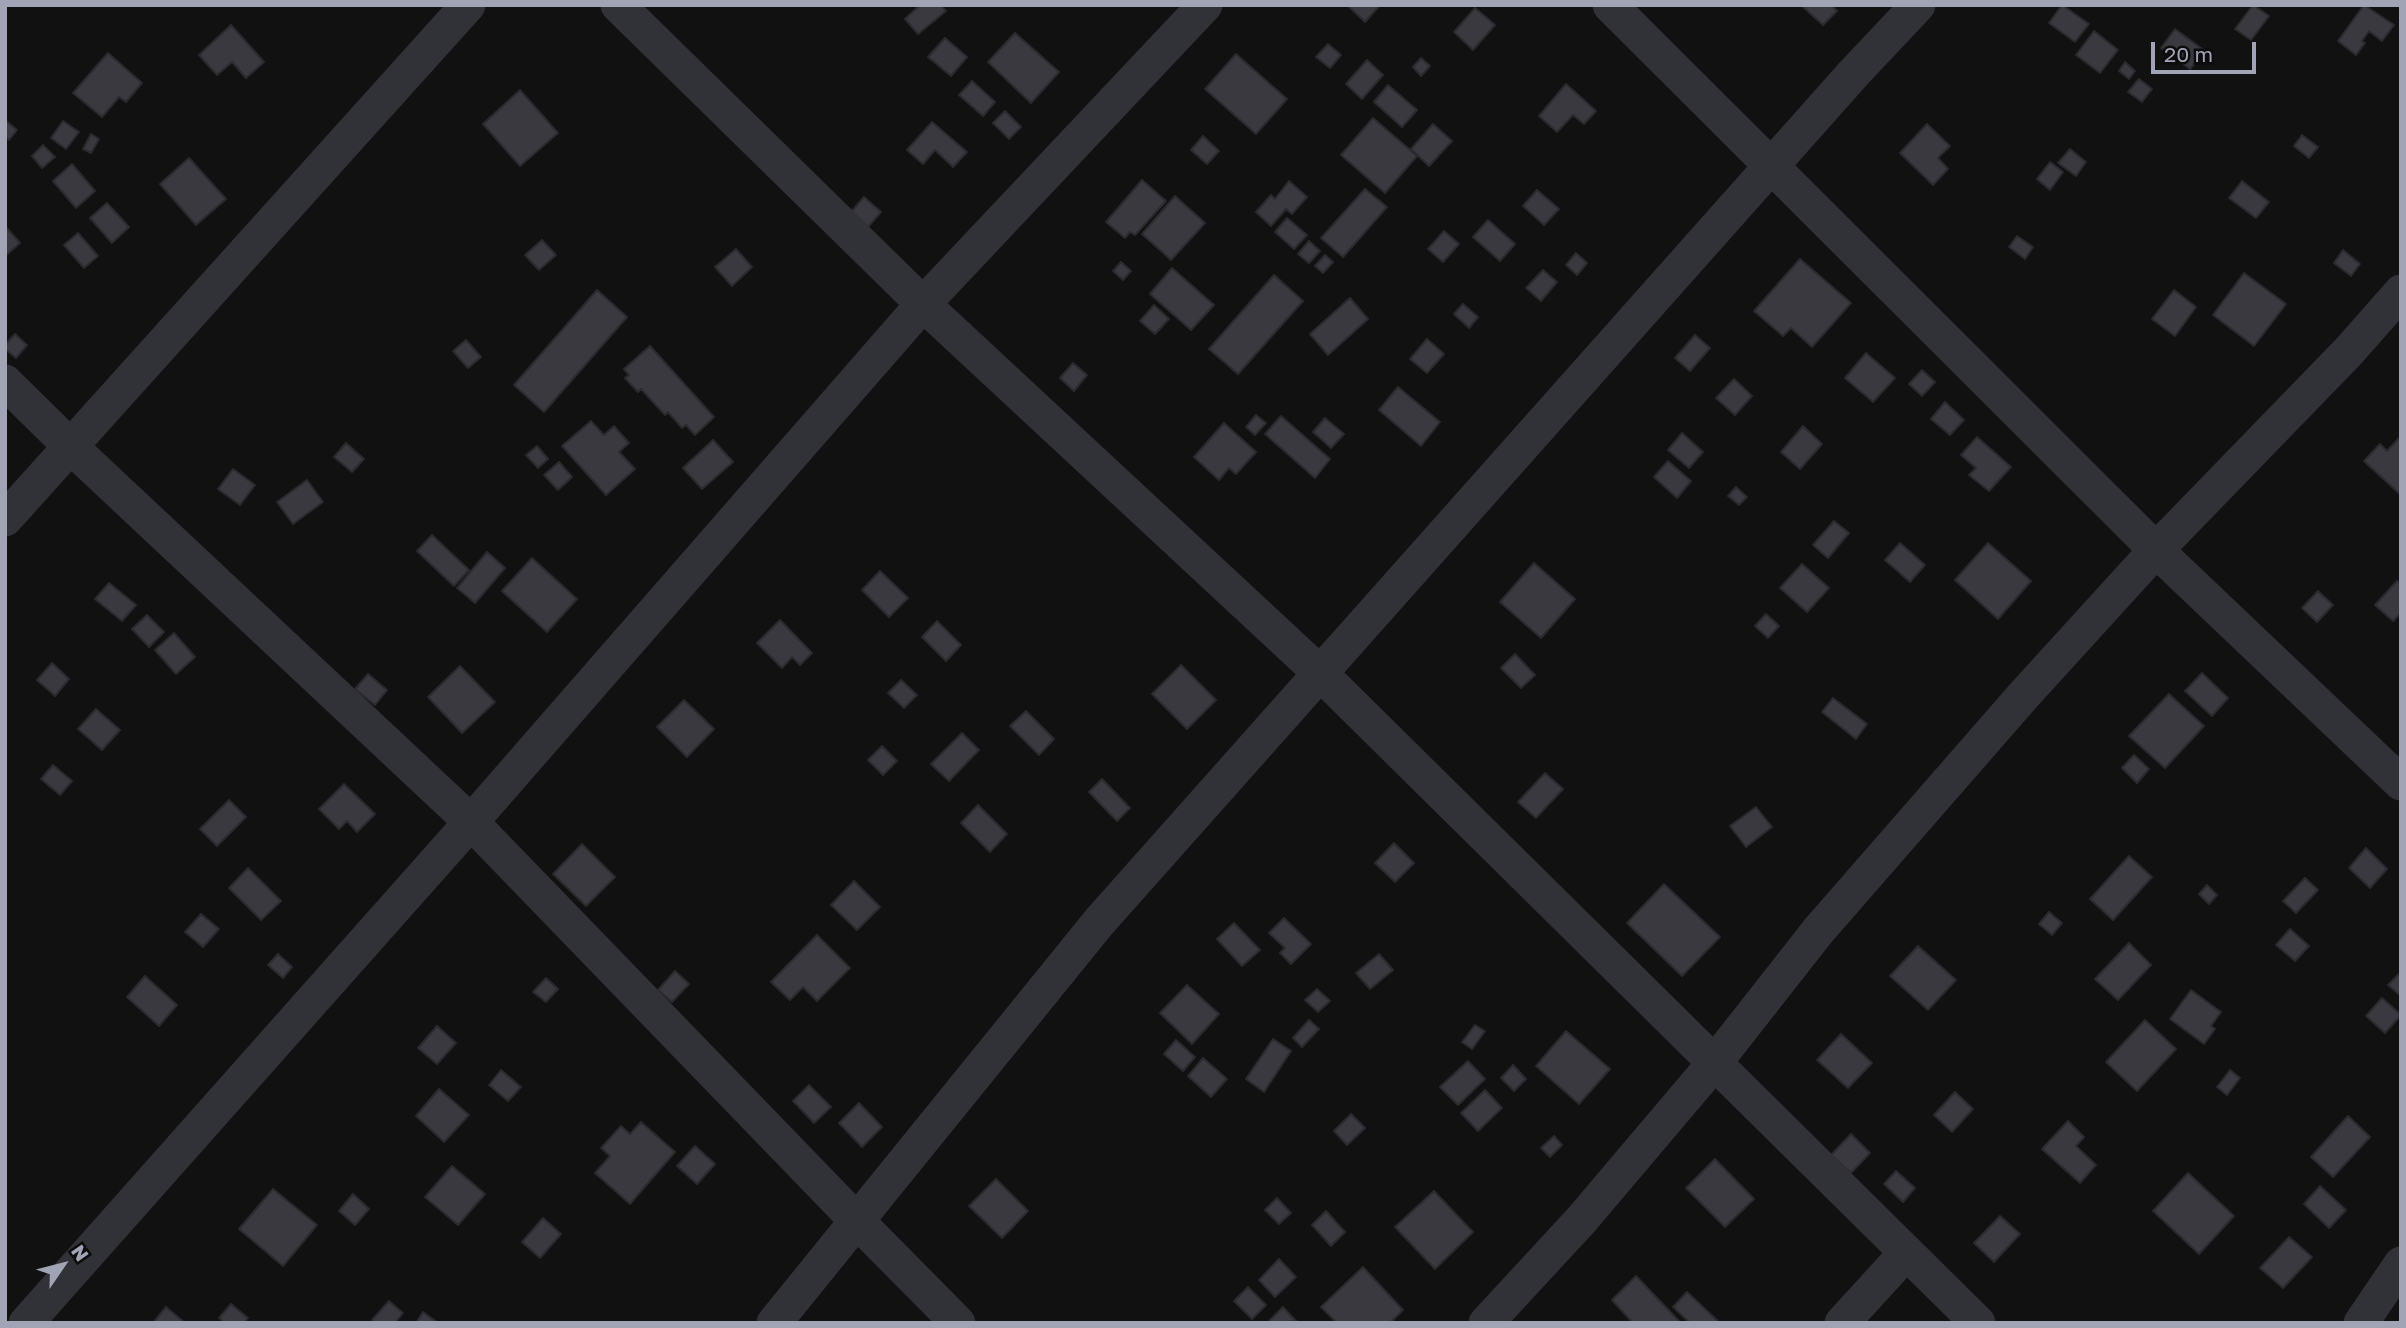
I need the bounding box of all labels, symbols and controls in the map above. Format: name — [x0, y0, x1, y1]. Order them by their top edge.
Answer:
scale bar — [2154, 28, 2259, 72]
text: 20 m — [2164, 41, 2213, 67]
north arrow — [28, 1230, 98, 1300]
text: N — [67, 1240, 94, 1265]

